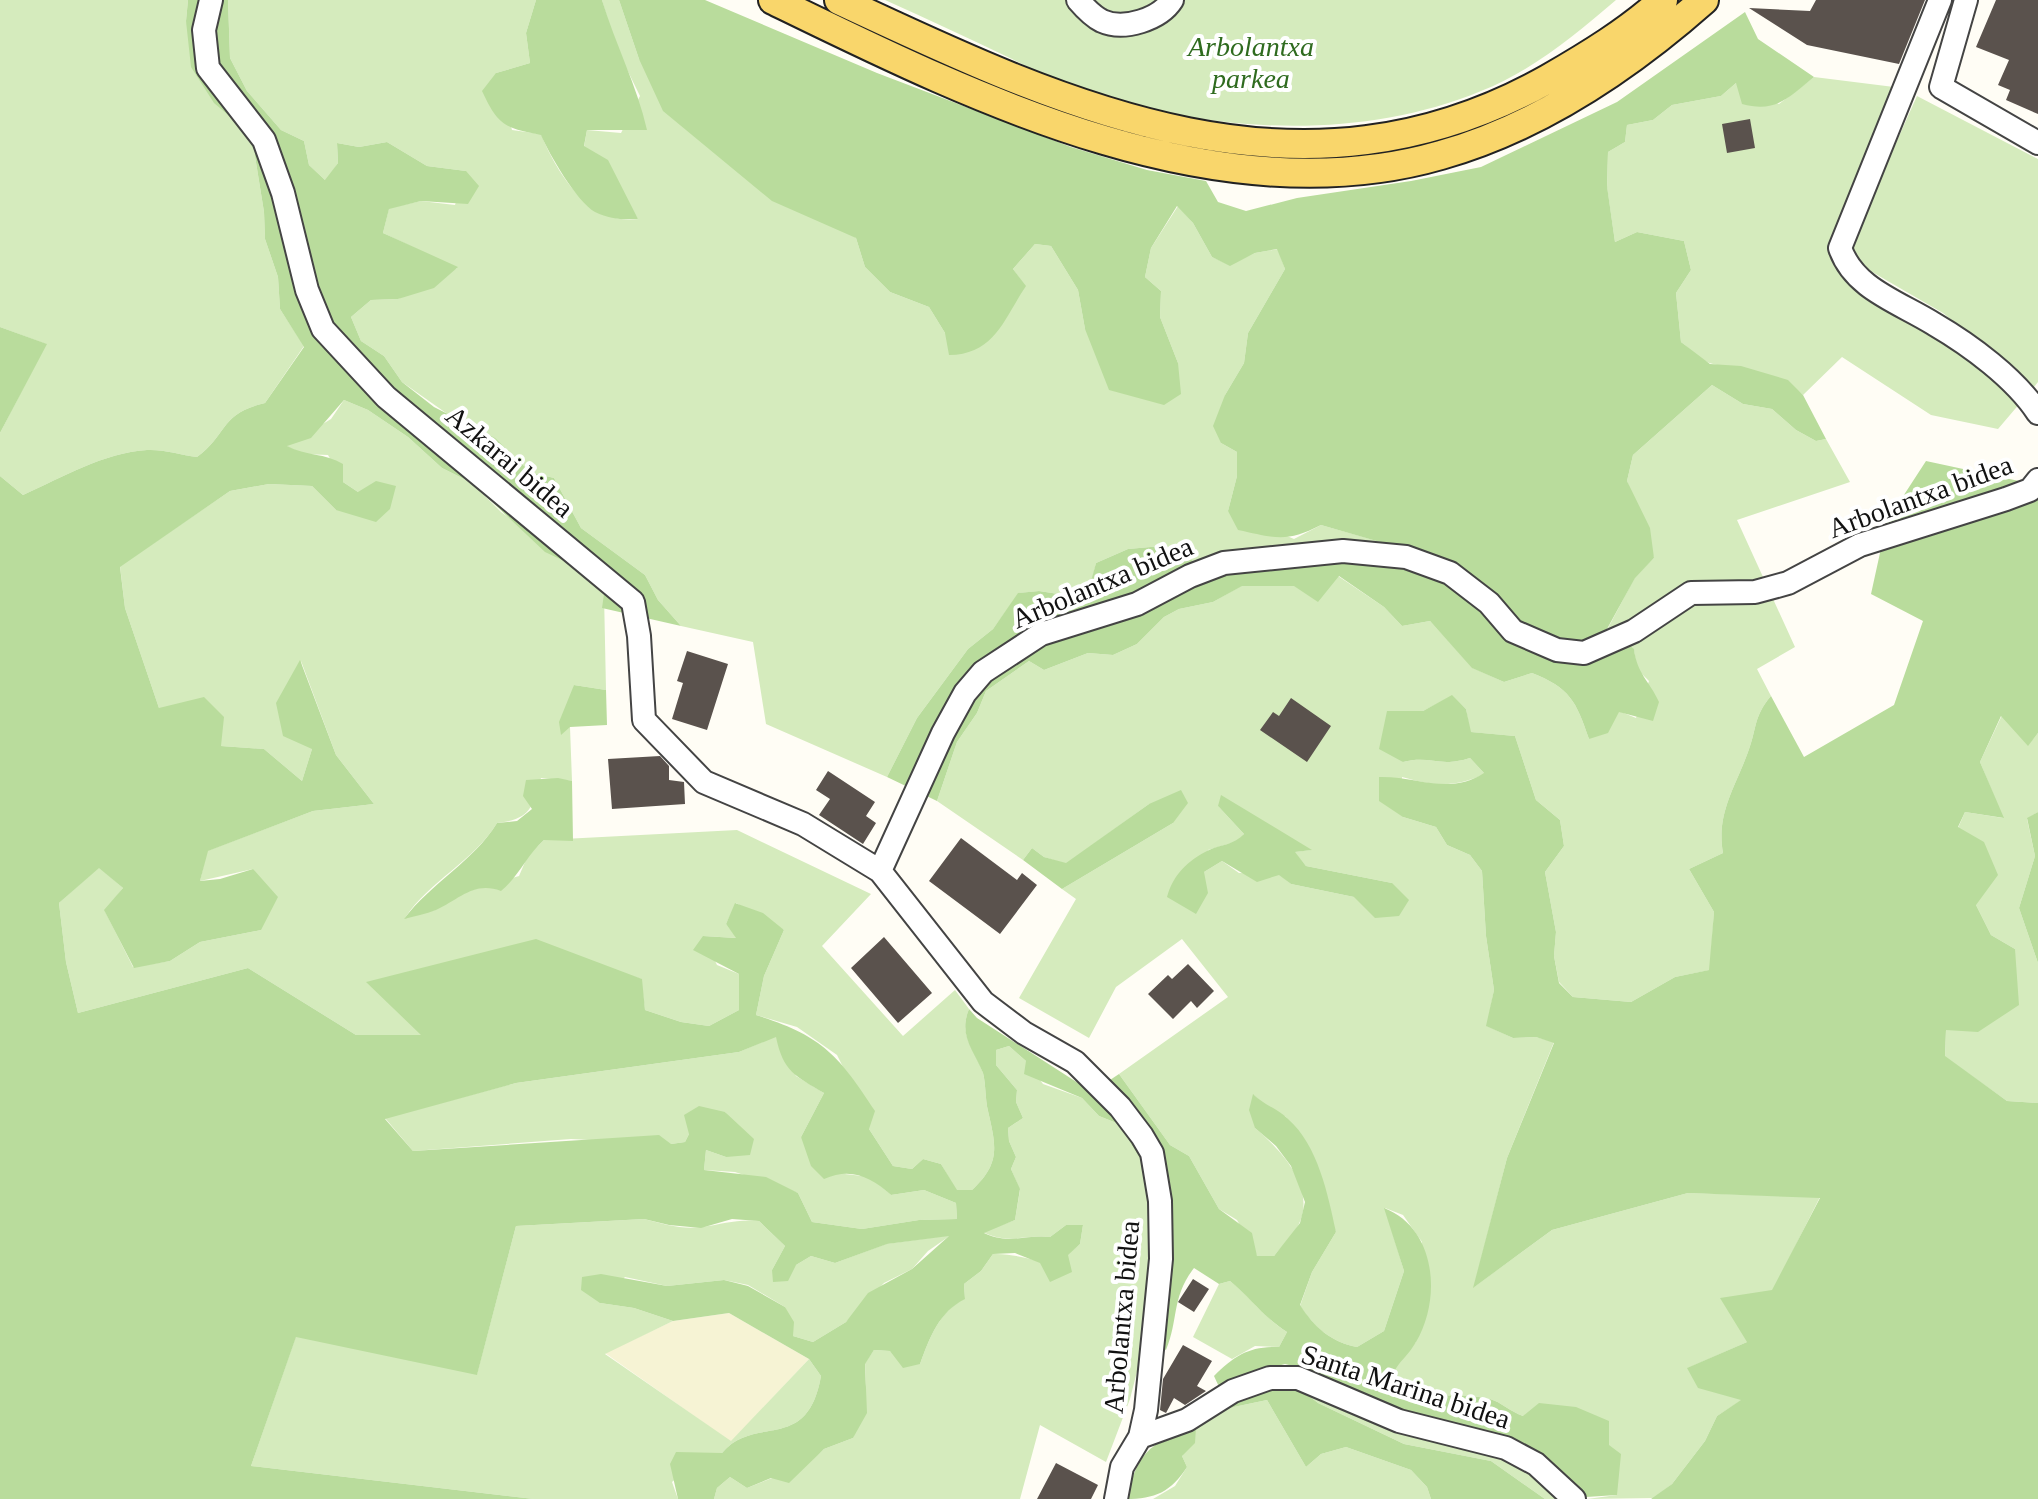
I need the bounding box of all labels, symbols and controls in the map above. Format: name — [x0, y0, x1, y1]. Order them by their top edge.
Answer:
park label: Arbolantxa parkea — [1186, 31, 1314, 94]
street label: Azkarai bidea — [440, 399, 580, 524]
street label: Arbolantxa bidea — [1824, 449, 2017, 544]
street label: Arbolantxa bidea — [1007, 530, 1198, 635]
street label: Arbolantxa bidea — [1098, 1219, 1145, 1415]
street label: Santa Marina bidea — [1298, 1338, 1515, 1435]

